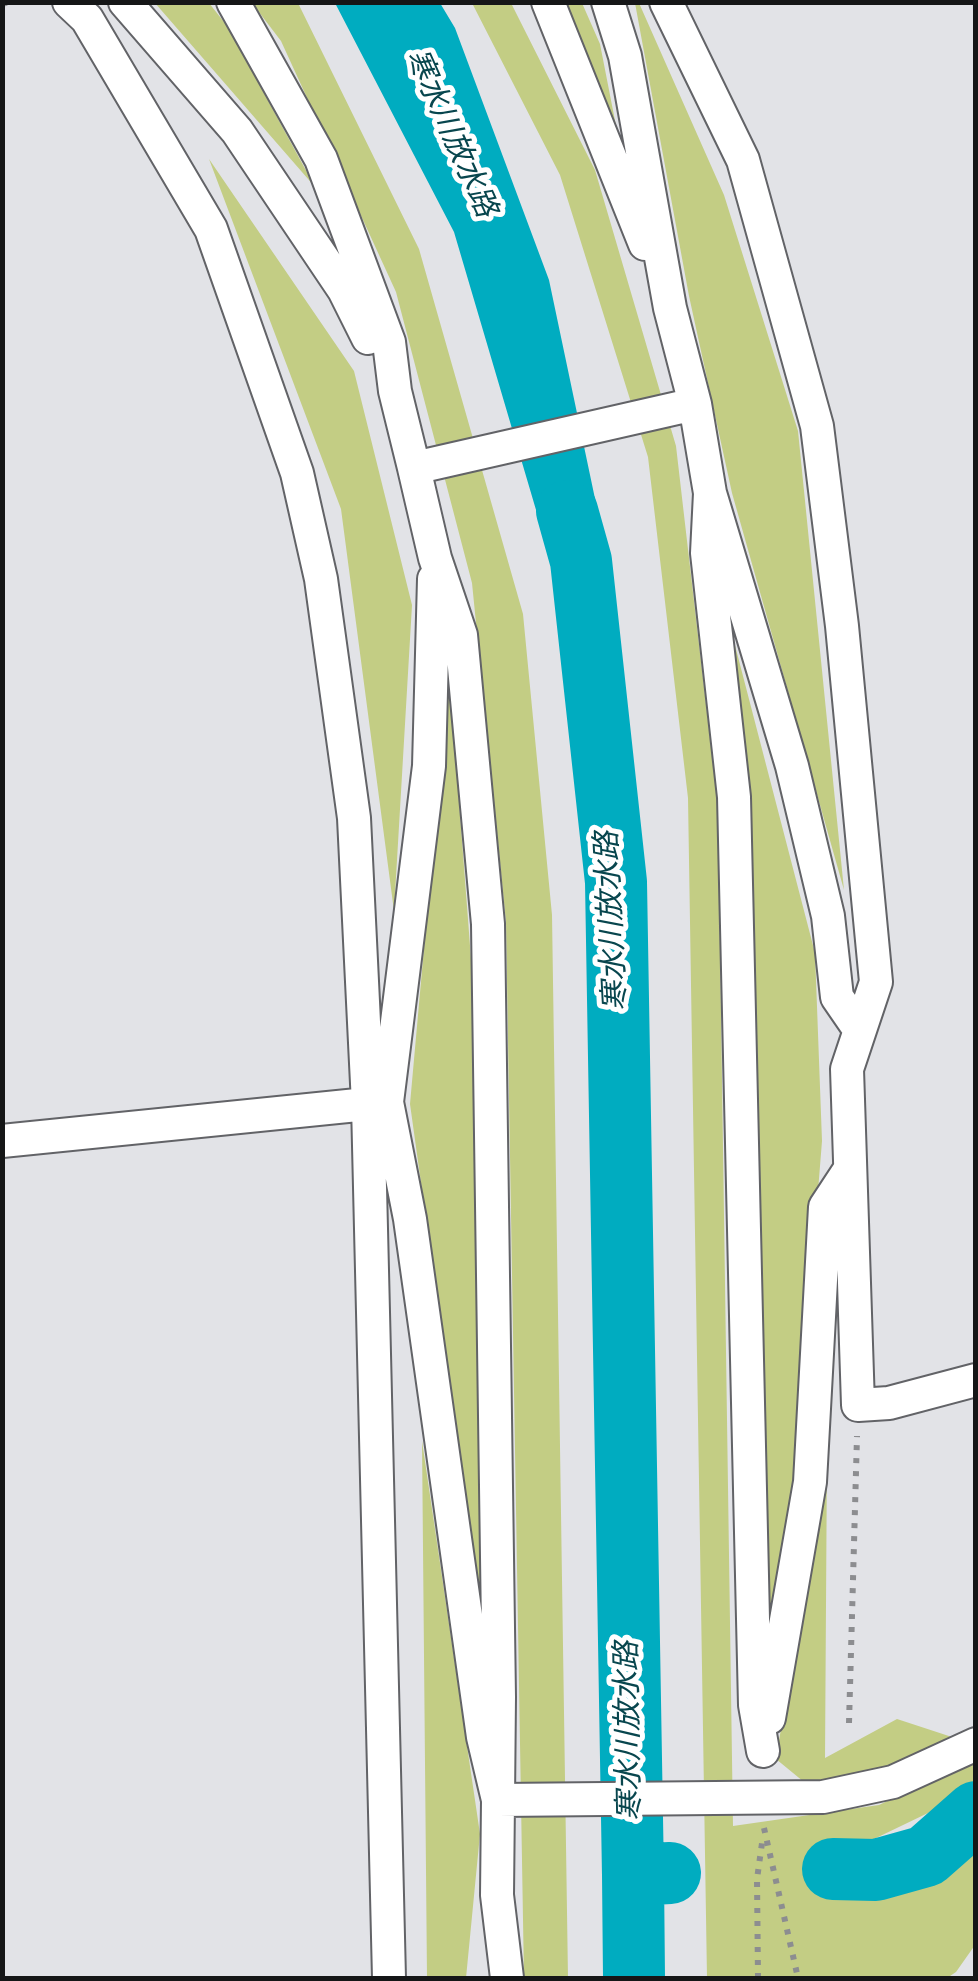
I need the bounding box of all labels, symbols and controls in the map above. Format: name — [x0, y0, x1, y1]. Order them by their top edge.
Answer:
water label: 寒水川放水路 — [396, 44, 502, 224]
water label: 寒水川放水路 — [591, 830, 637, 1012]
water label: 寒水川放水路 — [611, 1641, 651, 1821]

